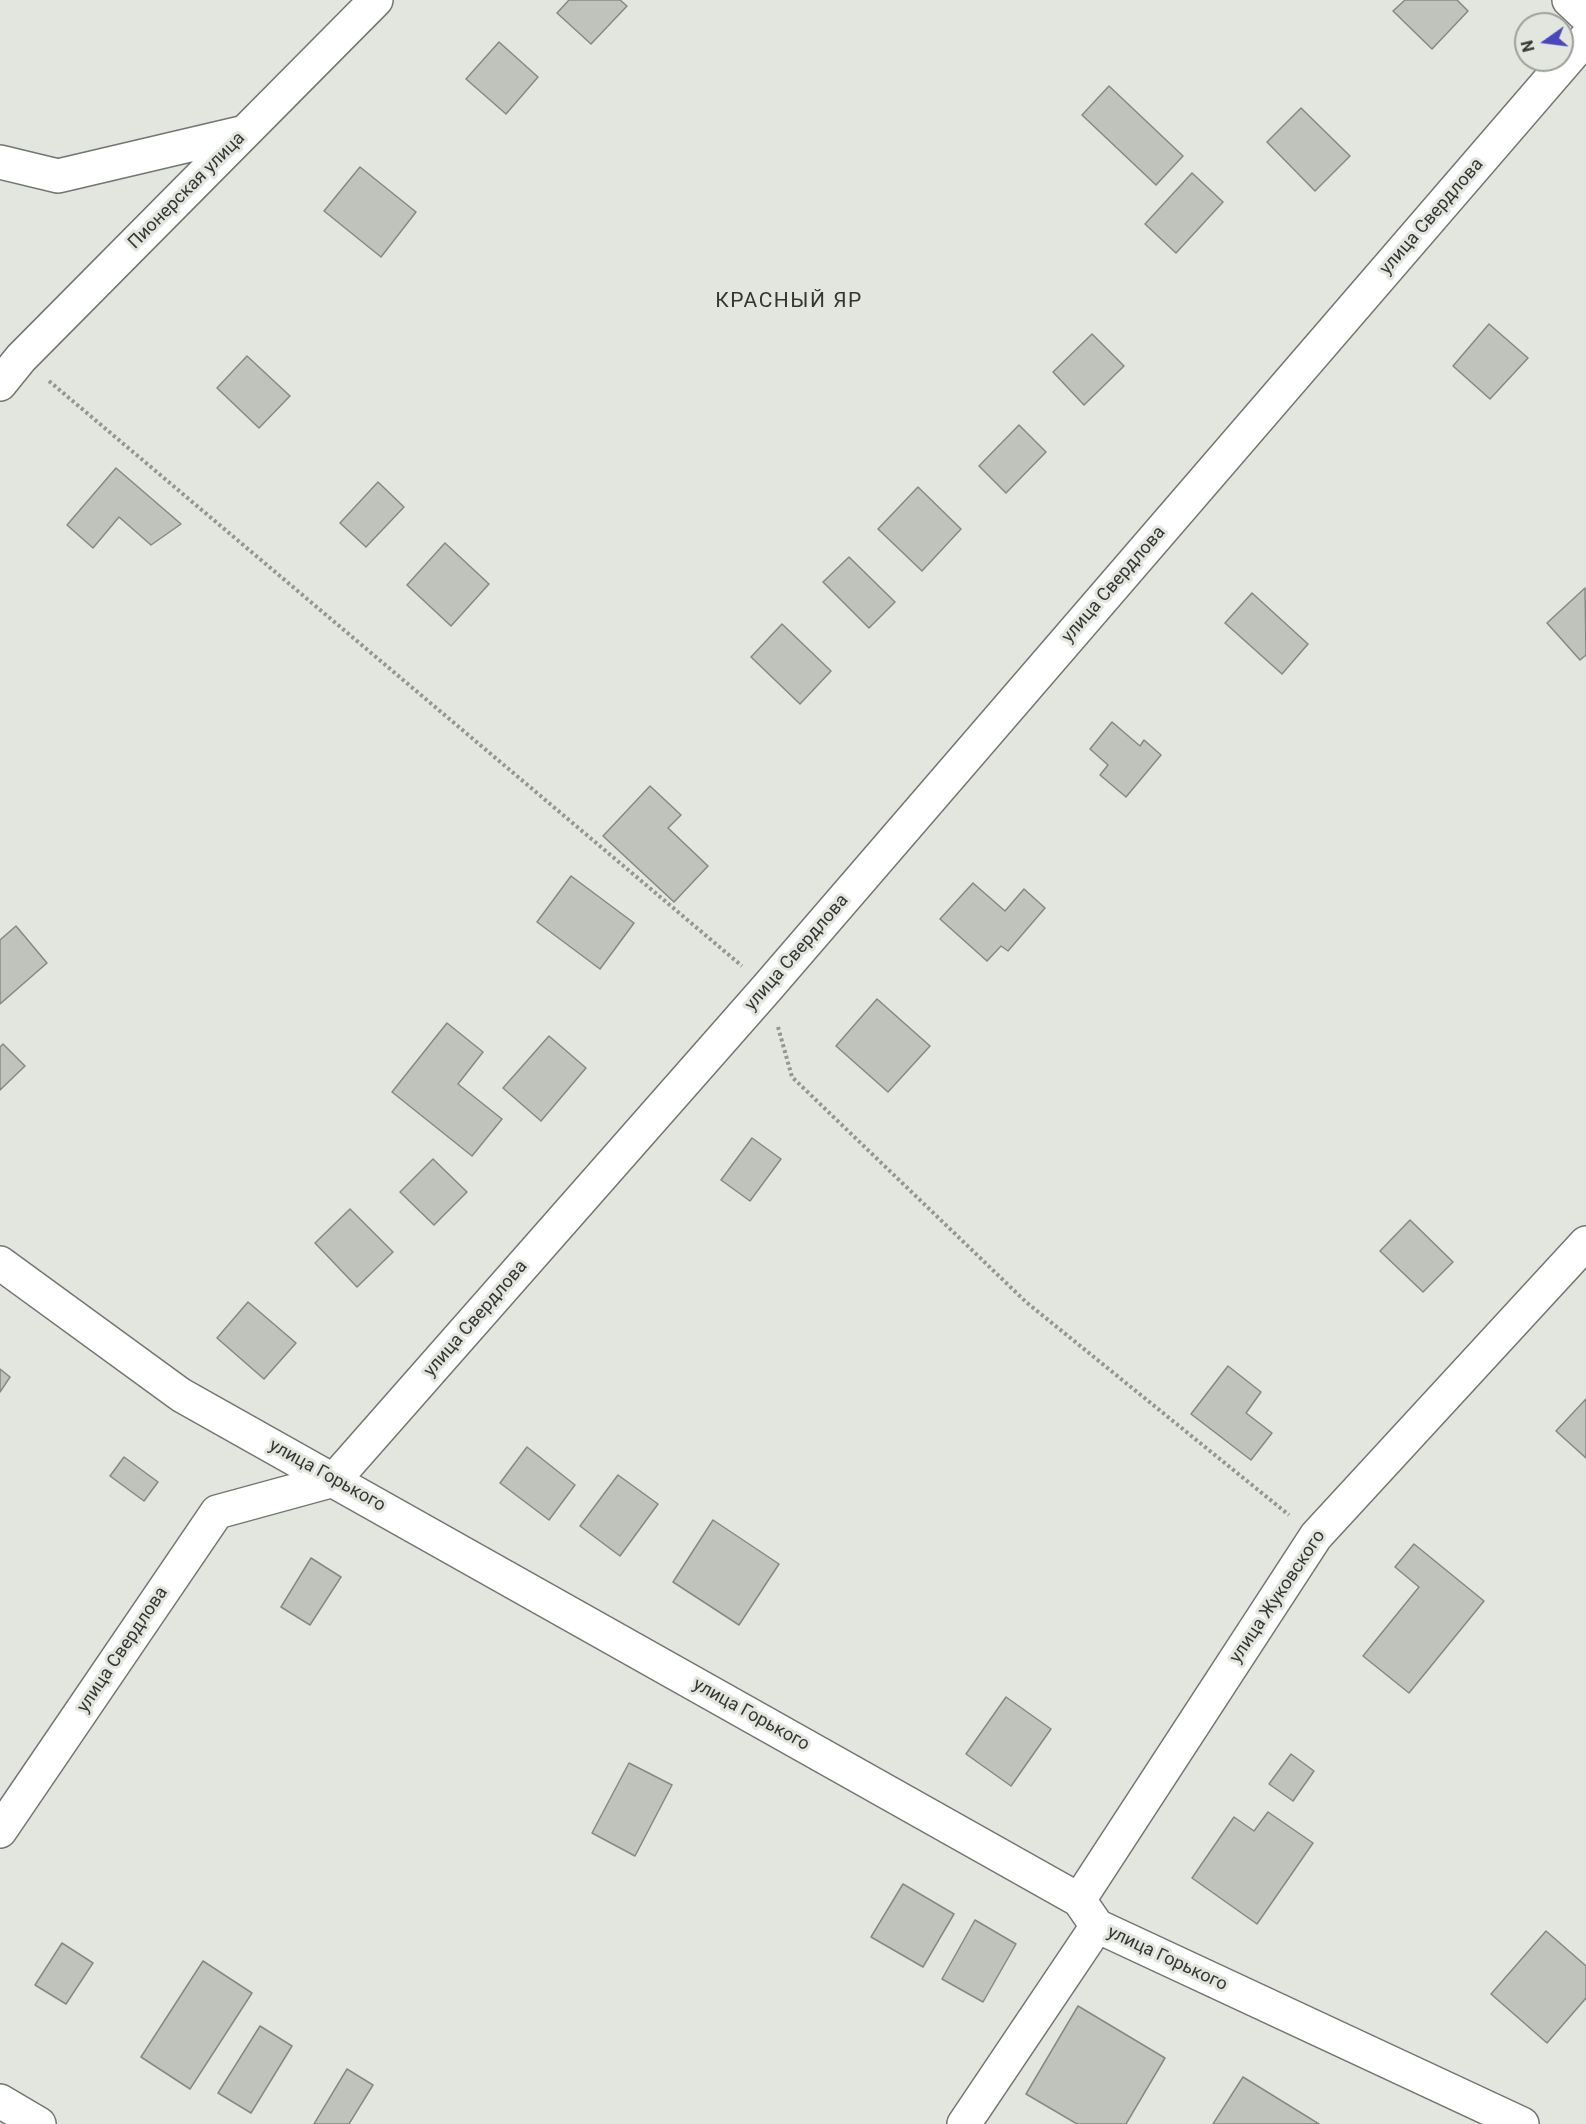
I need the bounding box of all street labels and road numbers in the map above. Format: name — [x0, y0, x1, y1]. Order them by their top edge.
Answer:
street label: Пионерская улица — [124, 128, 250, 254]
street label: улица Свердлова — [1376, 154, 1488, 280]
street label: улица Свердлова — [1058, 522, 1170, 648]
street label: улица Свердлова — [741, 890, 853, 1016]
street label: улица Свердлова — [420, 1256, 532, 1382]
street label: улица Горького — [265, 1435, 389, 1517]
street label: улица Жуковского — [1226, 1527, 1330, 1667]
street label: улица Свердлова — [73, 1583, 173, 1717]
street label: улица Горького — [689, 1674, 813, 1756]
street label: улица Горького — [1104, 1922, 1230, 1996]

